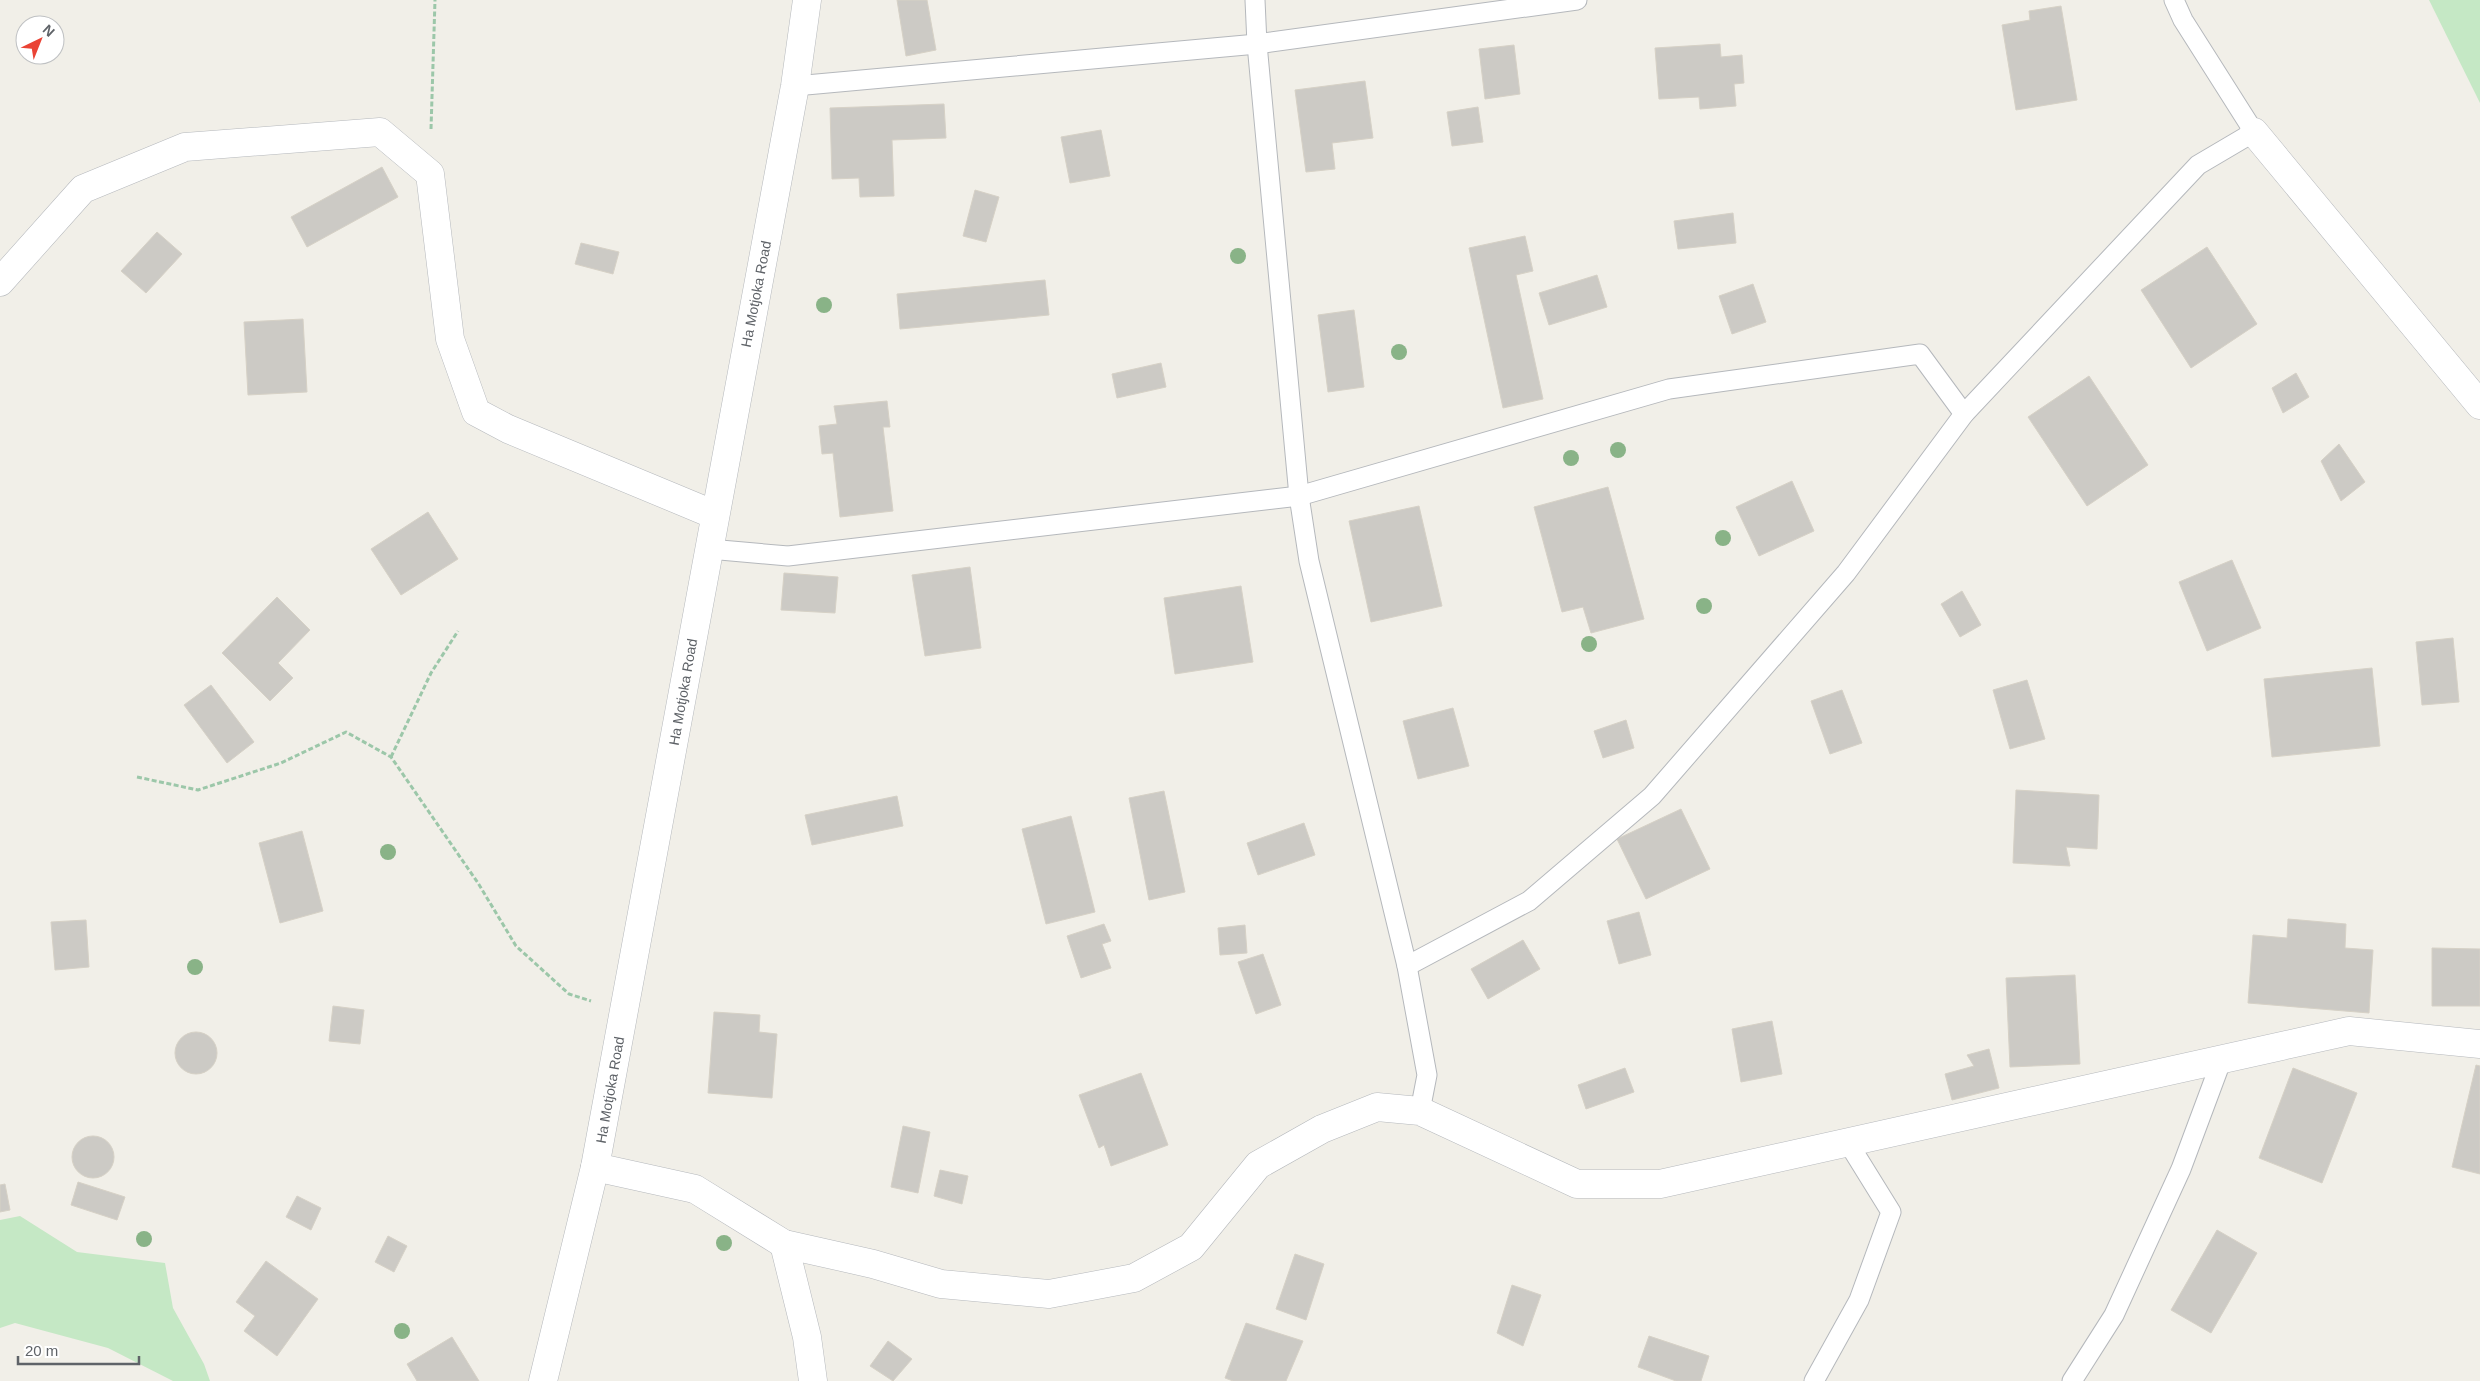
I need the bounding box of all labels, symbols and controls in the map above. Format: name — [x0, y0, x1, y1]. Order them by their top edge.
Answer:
north arrow — [15, 15, 65, 65]
text: N — [40, 21, 58, 40]
street label: Ha Motjoka Road — [738, 239, 774, 349]
street label: Ha Motjoka Road — [666, 637, 700, 747]
street label: Ha Motjoka Road — [593, 1035, 627, 1145]
scale bar — [18, 1334, 139, 1366]
text: 20 m — [25, 1342, 58, 1359]

